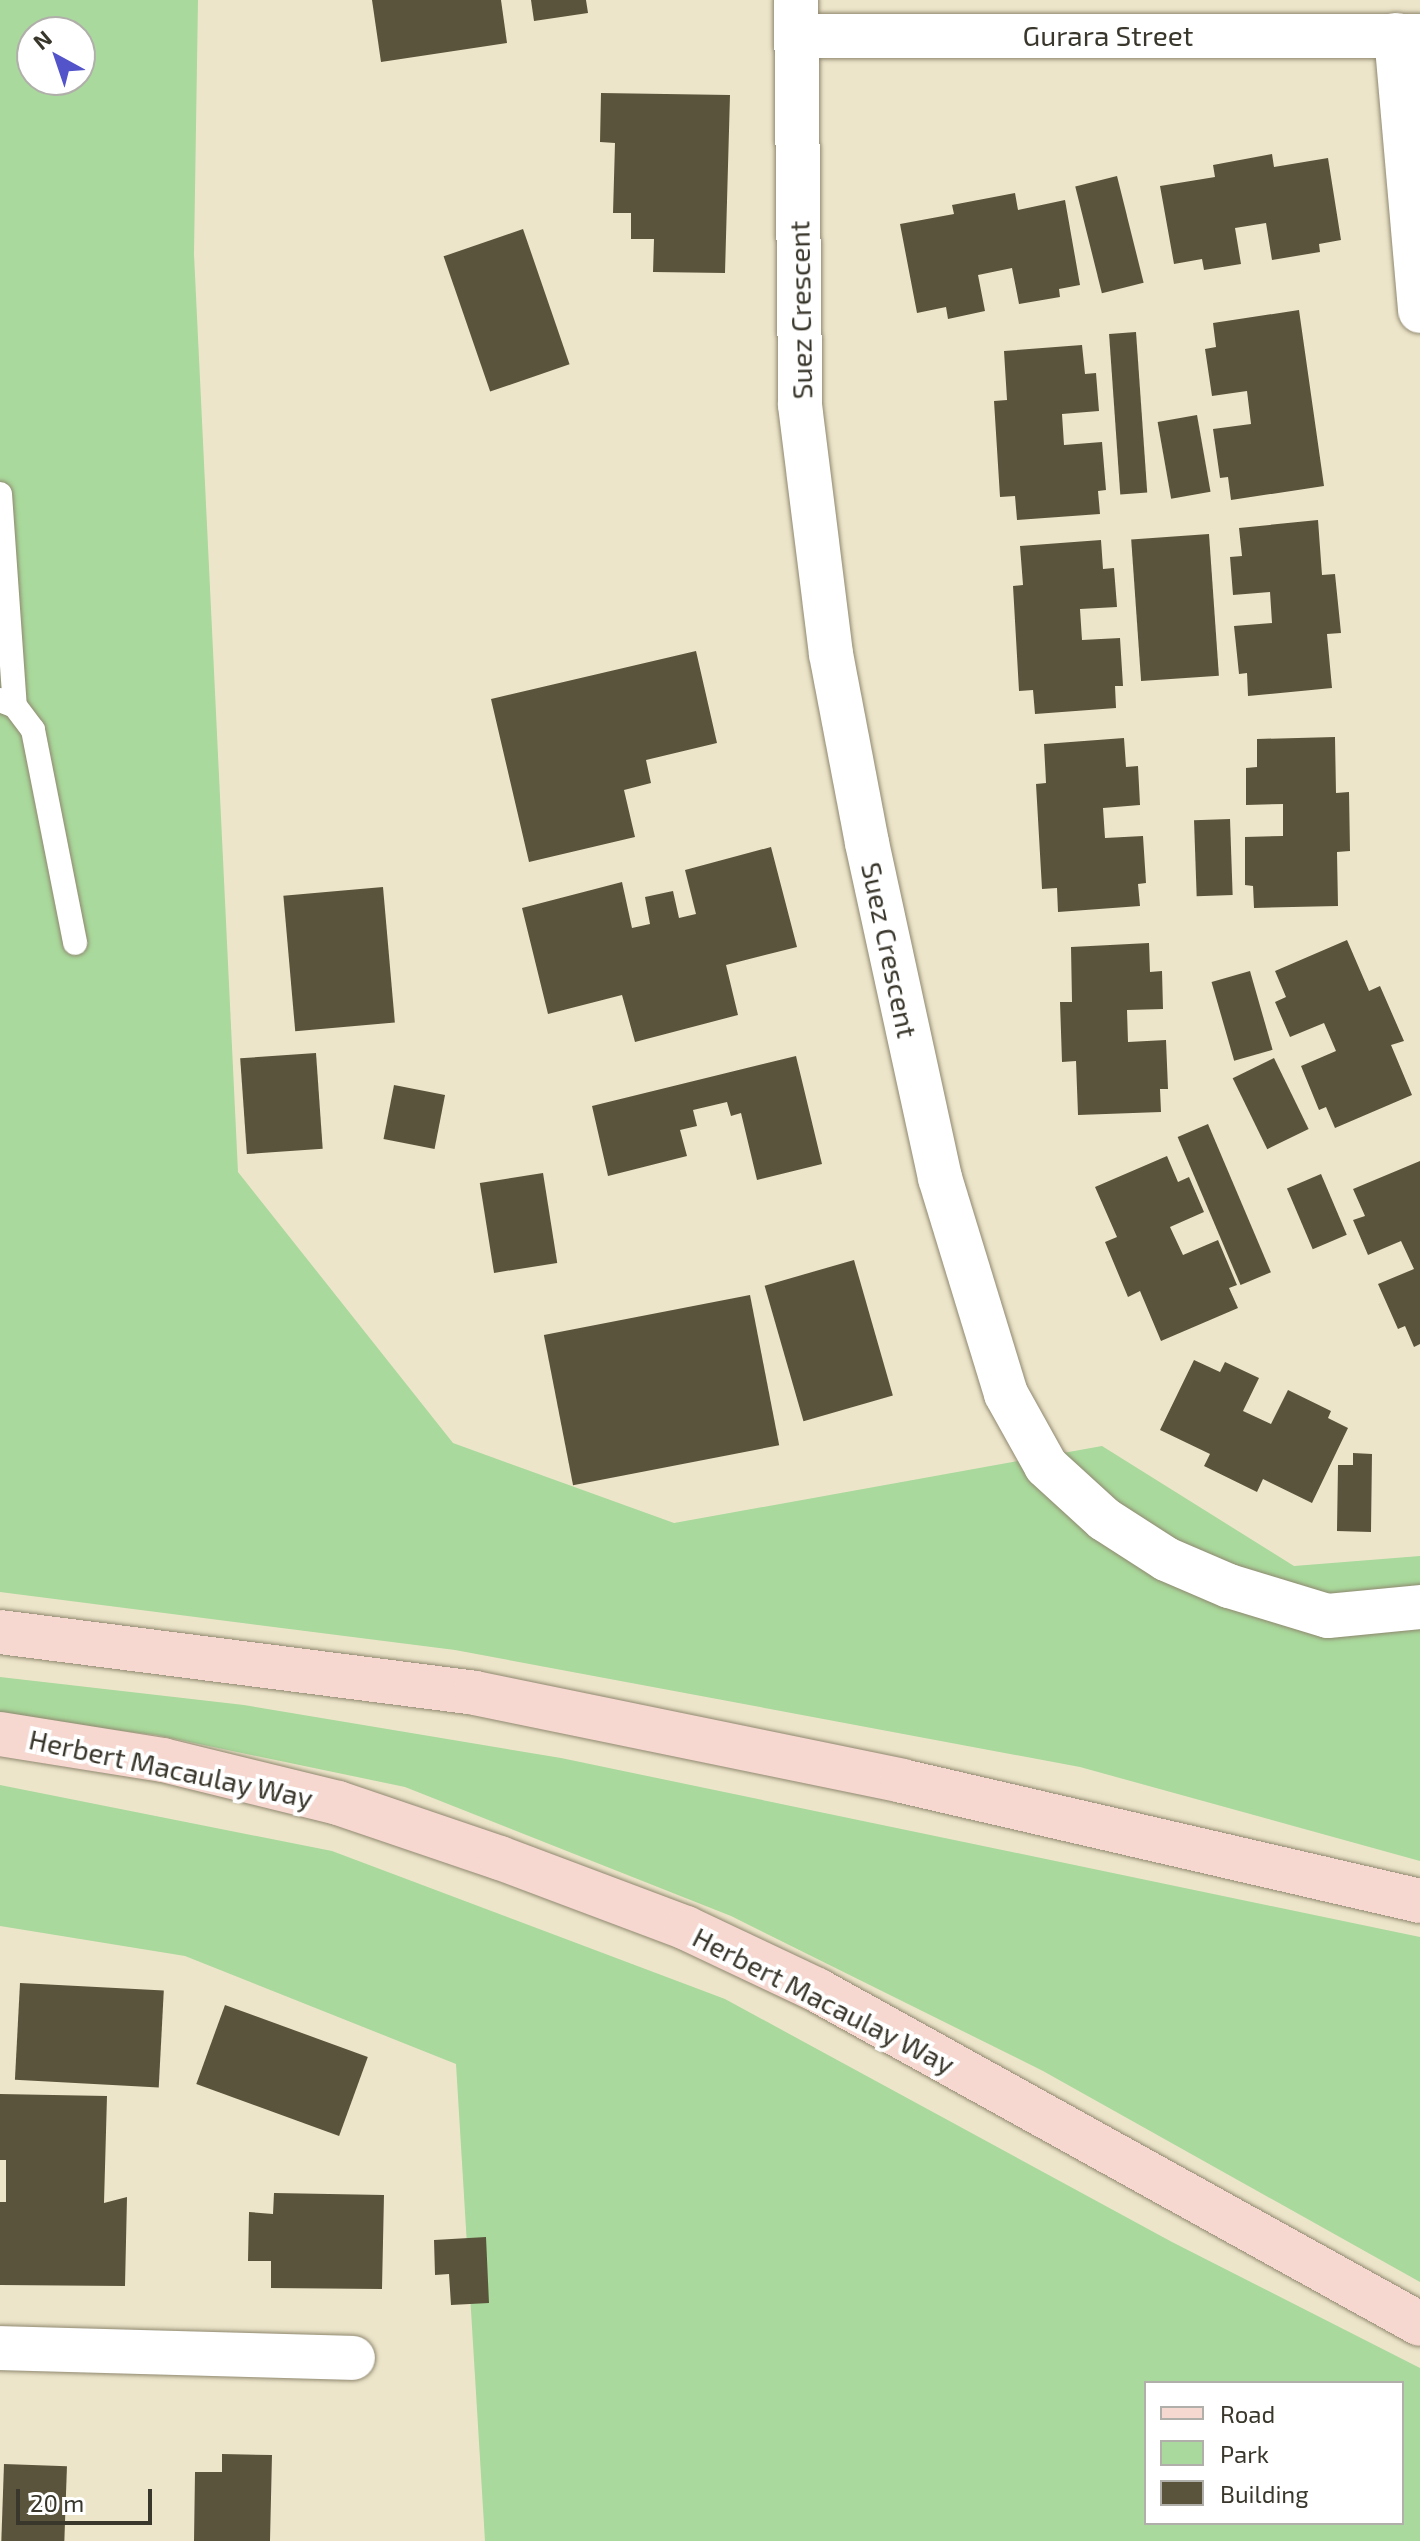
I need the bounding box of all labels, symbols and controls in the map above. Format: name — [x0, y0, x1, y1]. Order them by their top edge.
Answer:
north arrow — [16, 16, 96, 96]
street label: Gurara Street — [1023, 18, 1193, 52]
text: N — [27, 24, 56, 54]
street label: Suez Crescent — [782, 220, 818, 400]
street label: Suez Crescent — [855, 859, 925, 1041]
street label: Herbert Macaulay Way — [26, 1721, 316, 1815]
street label: Herbert Macaulay Way — [687, 1919, 961, 2081]
legend — [1144, 2381, 1404, 2525]
text: Road — [1220, 2399, 1275, 2428]
text: Park — [1220, 2439, 1269, 2468]
scale bar — [20, 2473, 156, 2523]
text: Building — [1220, 2479, 1309, 2508]
text: 20 m — [30, 2488, 84, 2517]

